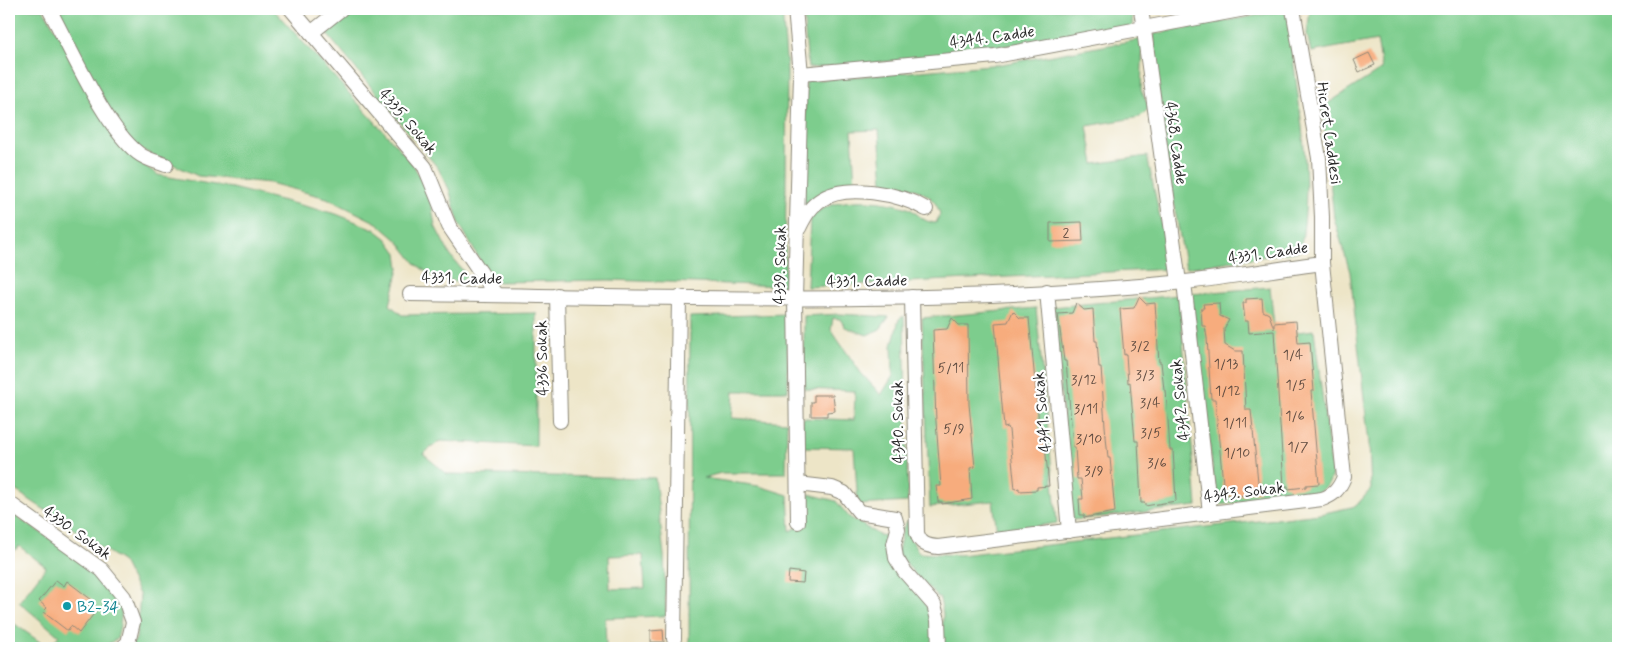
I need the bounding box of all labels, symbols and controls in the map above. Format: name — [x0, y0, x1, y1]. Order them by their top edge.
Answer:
street label: 4344. Cadde — [948, 21, 1036, 54]
street label: Hicret Caddesi — [1311, 81, 1346, 186]
street label: 4335. Sokak — [374, 84, 442, 160]
street label: 4368. Cadde — [1159, 100, 1192, 186]
house number: 2 — [1063, 224, 1070, 242]
street label: 4339. Sokak — [769, 225, 792, 305]
street label: 4331. Cadde — [1227, 237, 1310, 269]
street label: 4331. Cadde — [421, 267, 502, 290]
street label: 4331. Cadde — [827, 270, 908, 293]
street label: 4336 Sokak — [531, 320, 554, 396]
house number: 3/2 — [1130, 337, 1150, 355]
house number: 1/4 — [1283, 346, 1303, 364]
house number: 1/13 — [1214, 355, 1238, 373]
street label: 4342. Sokak — [1166, 358, 1195, 441]
house number: 5/11 — [938, 359, 964, 377]
house number: 3/3 — [1136, 366, 1154, 384]
street label: 4341. Sokak — [1029, 371, 1056, 453]
house number: 3/12 — [1071, 371, 1097, 389]
house number: 1/5 — [1286, 376, 1306, 394]
street label: 4340. Sokak — [887, 380, 910, 463]
house number: 1/12 — [1215, 382, 1241, 400]
house number: 3/4 — [1140, 394, 1160, 412]
house number: 3/11 — [1074, 400, 1098, 418]
house number: 1/6 — [1285, 407, 1305, 425]
house number: 1/11 — [1223, 414, 1247, 432]
house number: 5/9 — [943, 420, 965, 438]
house number: 3/5 — [1141, 424, 1161, 442]
house number: 3/10 — [1076, 430, 1102, 448]
house number: 1/7 — [1288, 438, 1309, 456]
house number: 1/10 — [1224, 444, 1250, 462]
house number: 3/6 — [1147, 454, 1167, 472]
house number: 3/9 — [1084, 462, 1104, 480]
street label: 4343. Sokak — [1203, 477, 1286, 508]
street label: 4330. Sokak — [39, 501, 116, 565]
place label: B2-34 — [77, 597, 119, 618]
marker: B2-34 — [61, 600, 73, 612]

